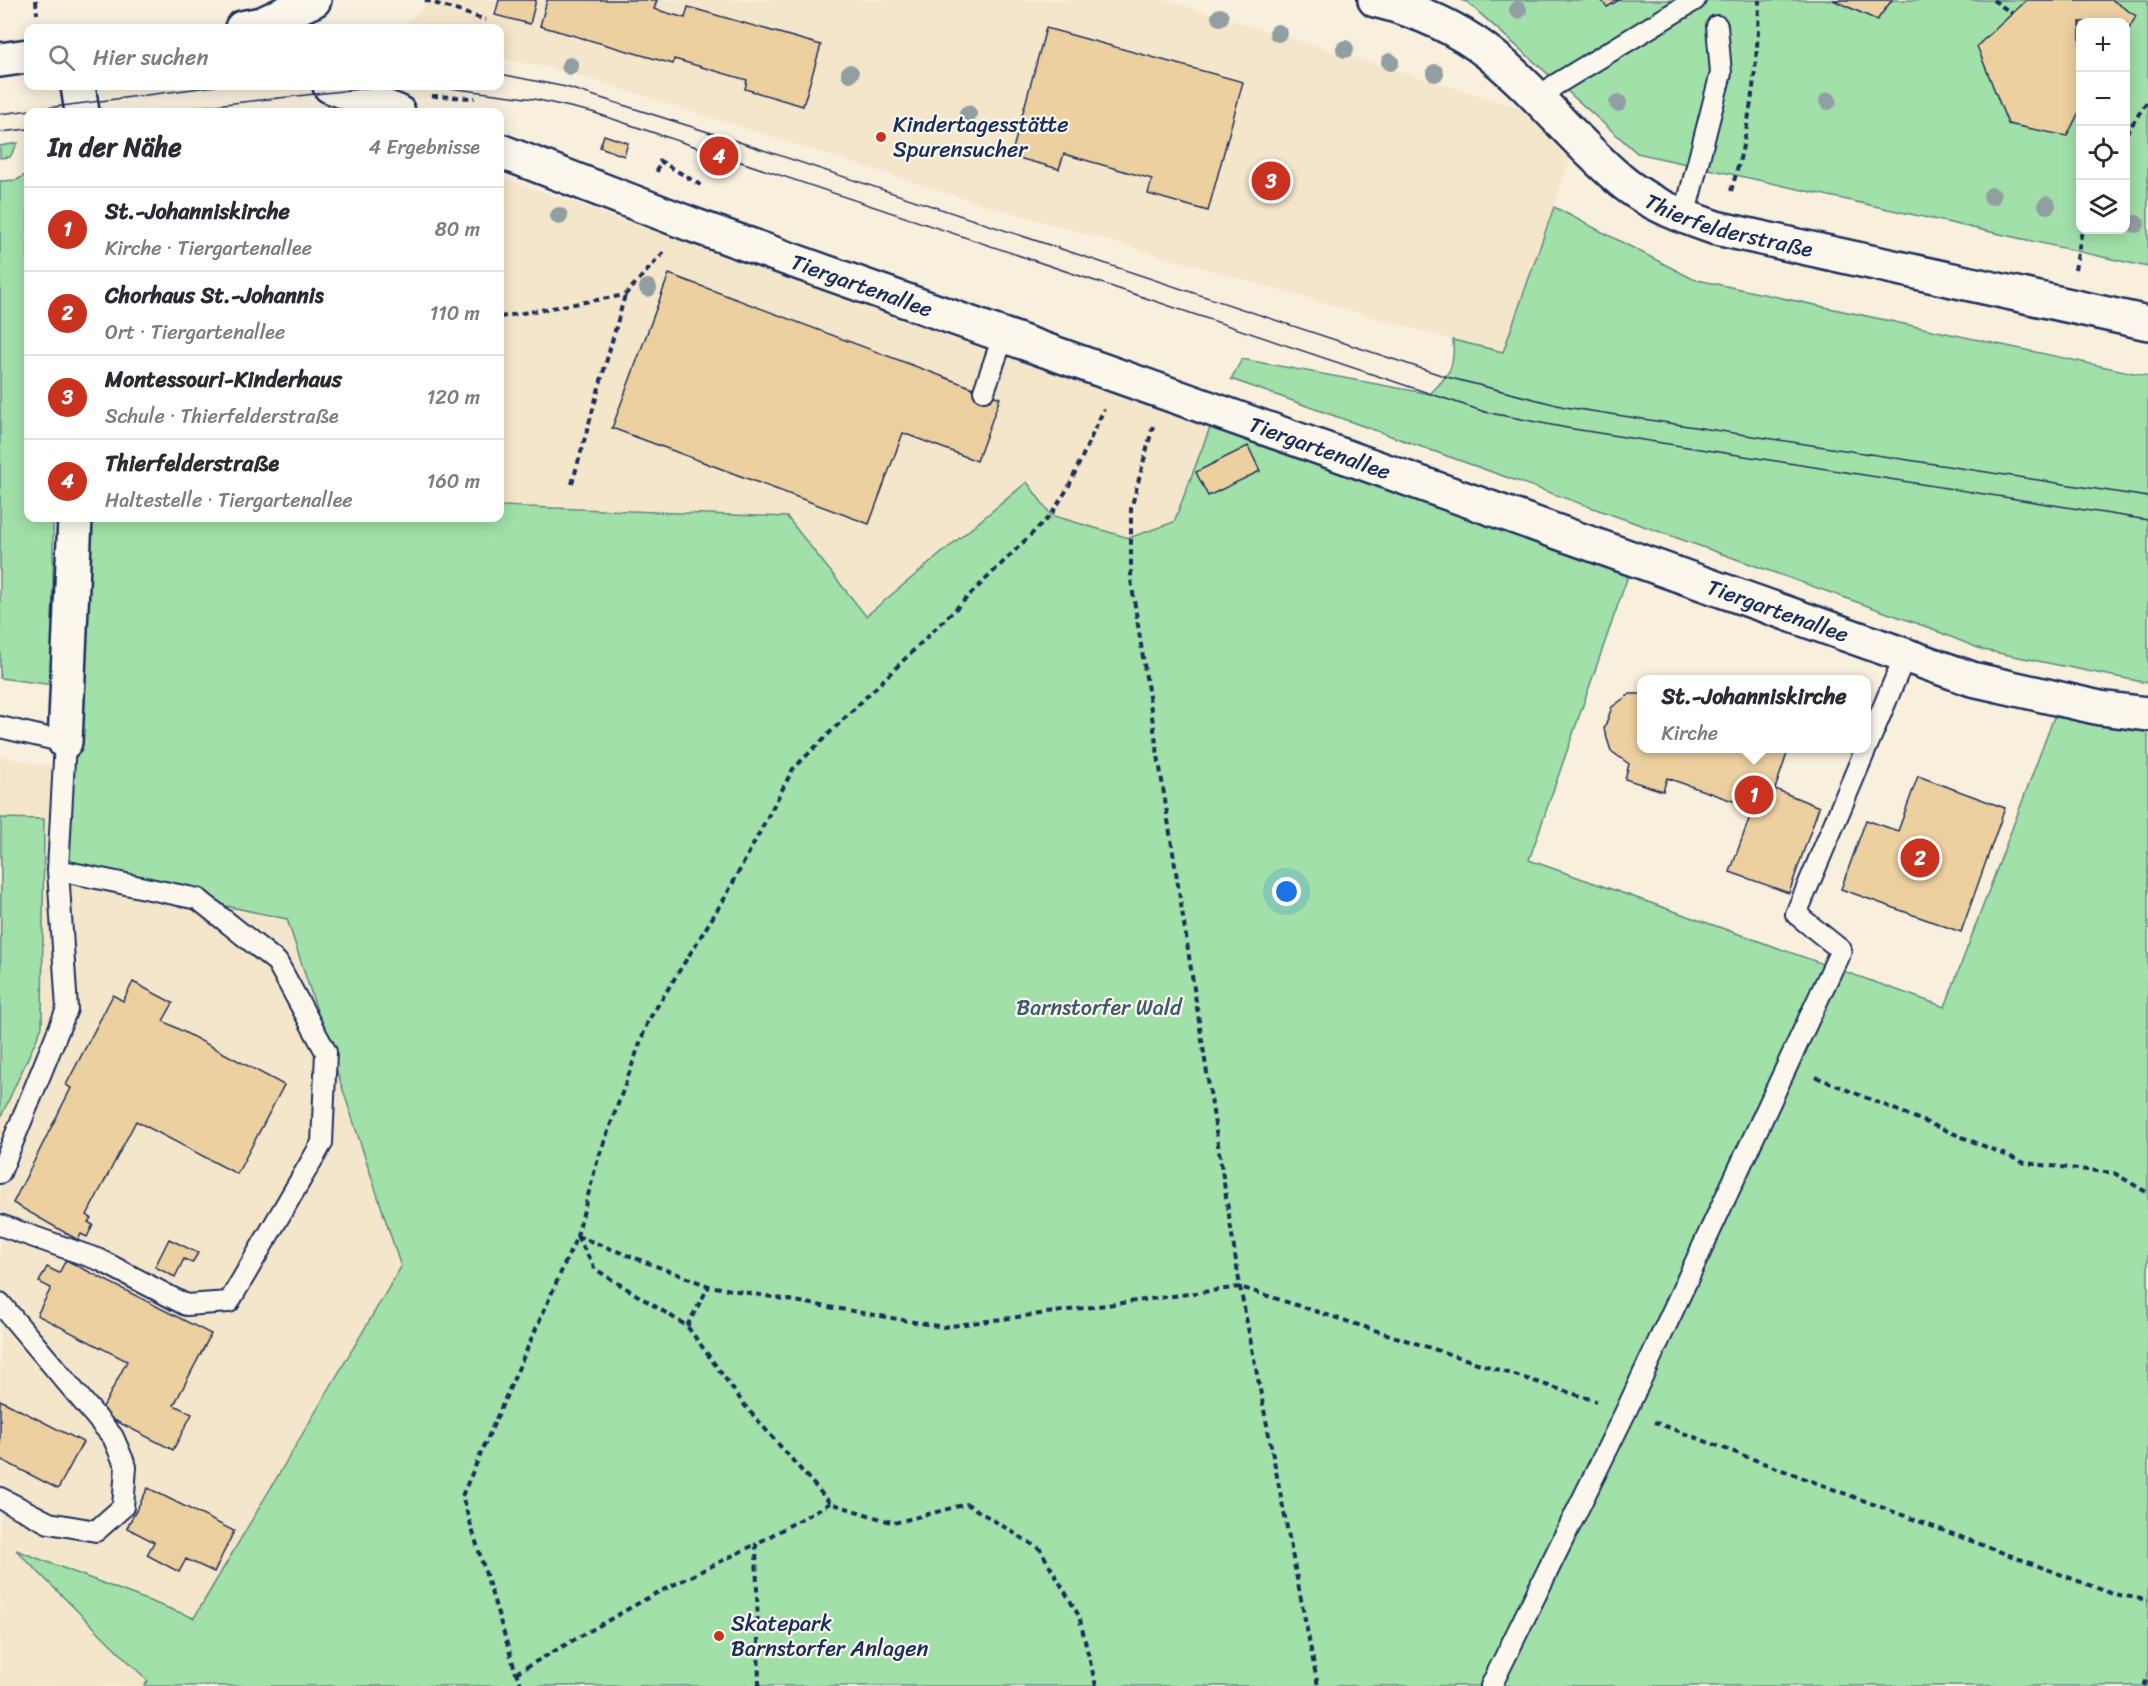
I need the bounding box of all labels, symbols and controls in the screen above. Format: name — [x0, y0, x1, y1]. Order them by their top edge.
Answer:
map controls — [2076, 18, 2130, 234]
button: + — [2076, 18, 2130, 72]
search box — [24, 24, 504, 90]
text: Hier suchen — [93, 38, 208, 77]
icon: search — [45, 41, 78, 74]
button: − — [2076, 72, 2130, 126]
place label: Kindertagesstätte Spurensucher — [893, 105, 1069, 169]
text: In der Nähe — [48, 124, 182, 170]
button: locate — [2076, 126, 2130, 180]
text: 4 Ergebnisse — [369, 130, 480, 165]
marker: Kindertagesstätte Spurensucher — [874, 130, 888, 144]
pin: 4 — [700, 134, 738, 178]
pin: 3 — [1252, 158, 1290, 204]
button: layers — [2076, 180, 2130, 234]
street label: Thierfelderstraße — [1637, 182, 1817, 269]
text: St.-Johanniskirche — [105, 192, 290, 231]
text: 1 — [63, 212, 72, 247]
text: 80 m — [435, 212, 480, 247]
text: Kirche · Tiergartenallee — [105, 231, 312, 266]
street label: Tiergartenallee — [785, 242, 938, 329]
text: Chorhaus St.-Johannis — [105, 276, 324, 315]
text: 2 — [62, 296, 73, 331]
text: 110 m — [430, 296, 480, 331]
text: Ort · Tiergartenallee — [105, 315, 285, 350]
text: Montessouri-Kinderhaus — [105, 360, 342, 399]
text: 3 — [62, 380, 73, 415]
text: 120 m — [427, 380, 480, 415]
text: Schule · Thierfelderstraße — [105, 399, 339, 434]
street label: Tiergartenallee — [1243, 405, 1396, 491]
text: Thierfelderstraße — [105, 444, 279, 483]
text: 4 — [61, 464, 74, 499]
text: 160 m — [427, 464, 480, 499]
text: Haltestelle · Tiergartenallee — [105, 483, 353, 518]
street label: Tiergartenallee — [1701, 567, 1854, 654]
popup — [1637, 675, 1871, 753]
text: St.-Johanniskirche — [1662, 677, 1846, 716]
text: Kirche — [1662, 716, 1718, 751]
pin: 1 — [1734, 772, 1774, 818]
pin: 2 — [1900, 836, 1940, 880]
your location — [1272, 877, 1301, 906]
park label: Barnstorfer Wald — [1016, 988, 1183, 1027]
place label: Skatepark Barnstorfer Anlagen — [731, 1604, 929, 1668]
marker: Skatepark Barnstorfer Anlagen — [712, 1629, 726, 1643]

